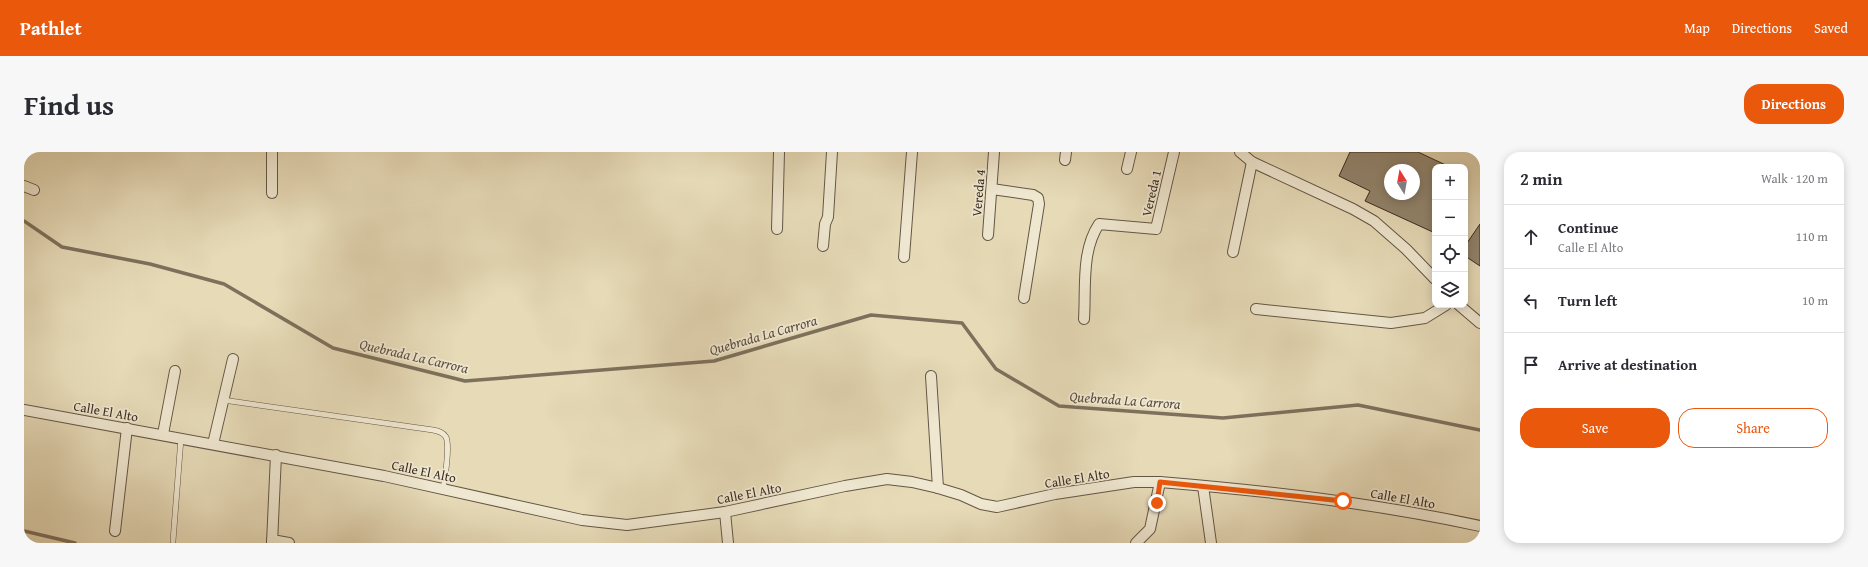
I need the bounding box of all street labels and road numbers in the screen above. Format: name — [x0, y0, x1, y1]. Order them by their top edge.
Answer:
street label: Vereda 1 — [1137, 168, 1166, 218]
street label: Vereda 4 — [967, 169, 990, 217]
street label: Calle El Alto — [72, 396, 140, 427]
street label: Calle El Alto — [390, 455, 458, 488]
street label: Calle El Alto — [1043, 464, 1111, 493]
street label: Calle El Alto — [715, 478, 783, 509]
street label: Calle El Alto — [1369, 483, 1437, 514]

